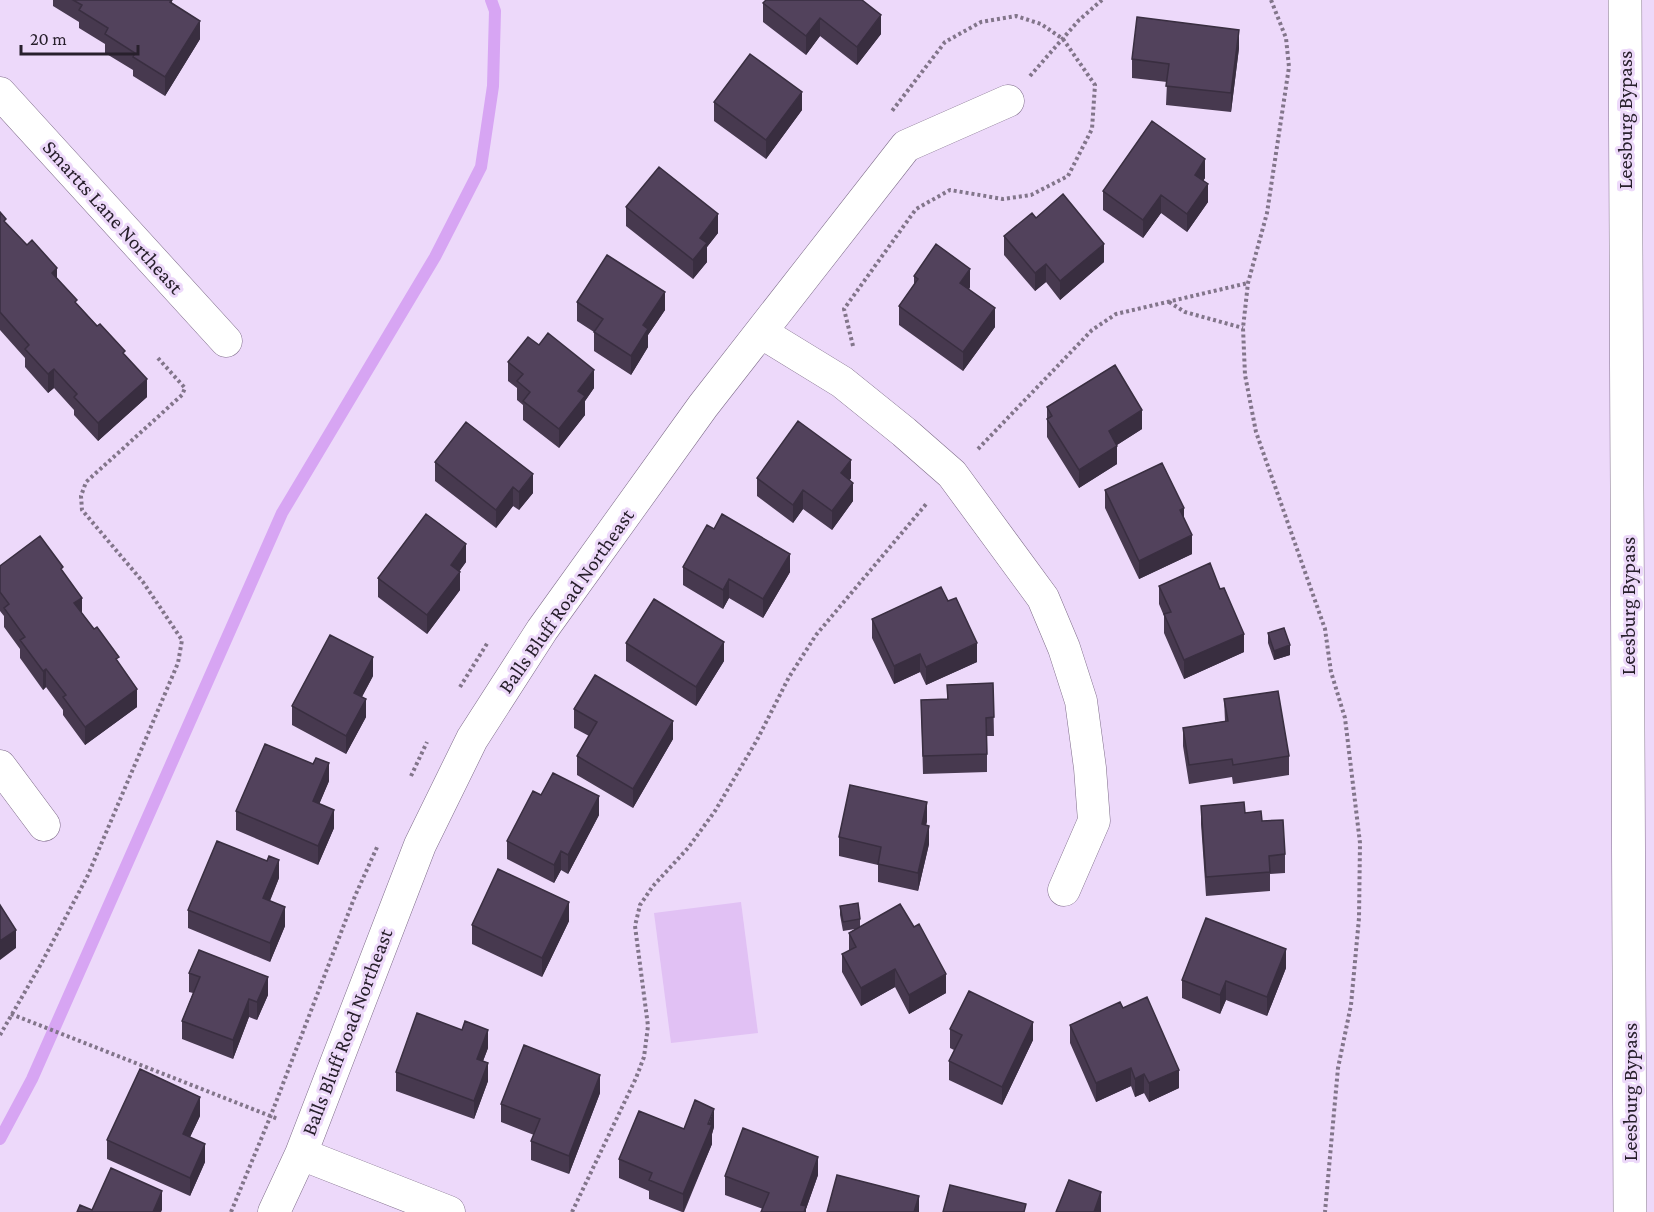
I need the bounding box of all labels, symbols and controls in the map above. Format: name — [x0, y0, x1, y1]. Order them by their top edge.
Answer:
scale bar — [21, 18, 138, 56]
text: 20 m — [30, 29, 67, 49]
street label: Leesburg Bypass — [1613, 51, 1637, 189]
street label: Smartts Lane Northeast — [38, 135, 189, 300]
street label: Balls Bluff Road Northeast — [493, 503, 639, 698]
street label: Leesburg Bypass — [1616, 537, 1640, 675]
street label: Balls Bluff Road Northeast — [296, 924, 398, 1139]
street label: Leesburg Bypass — [1618, 1023, 1642, 1161]

